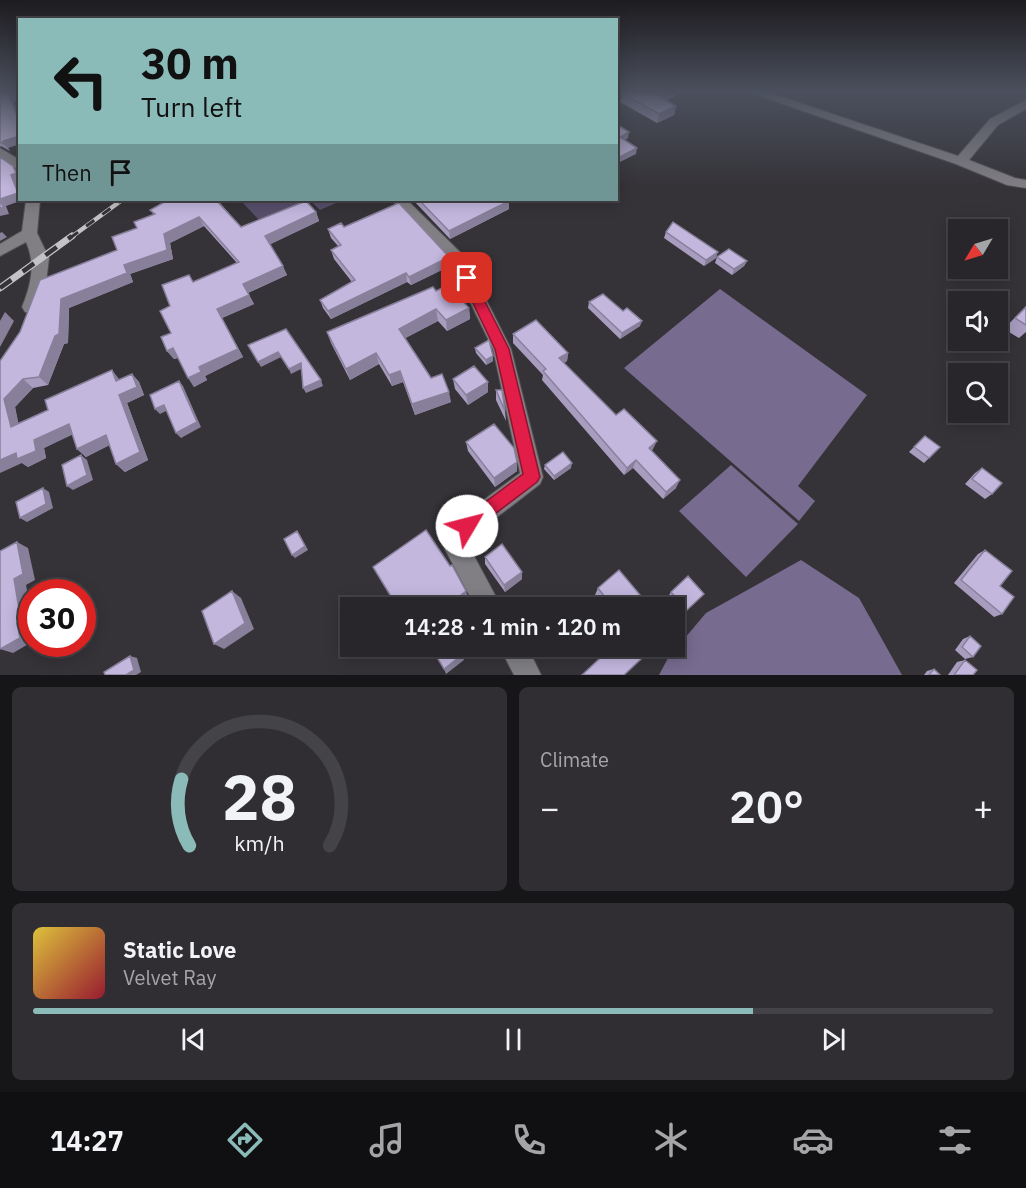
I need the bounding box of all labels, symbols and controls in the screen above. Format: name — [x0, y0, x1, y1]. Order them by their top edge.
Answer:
text: 30 m — [141, 36, 239, 91]
icon: left — [42, 42, 120, 120]
text: Turn left — [141, 89, 242, 124]
icon: arrive — [104, 156, 137, 189]
text: Then — [42, 158, 92, 187]
north arrow — [948, 219, 1008, 279]
map controls — [948, 219, 1008, 423]
pin — [441, 252, 492, 303]
icon: arrive — [450, 261, 483, 294]
button: sound — [948, 291, 1008, 351]
button: search — [948, 363, 1008, 423]
position arrow — [435, 494, 499, 558]
speed limit sign: 30 — [18, 579, 96, 657]
text: 14:28 · 1 min · 120 m — [404, 612, 621, 641]
text: Climate — [540, 746, 609, 773]
text: 28 — [222, 756, 297, 837]
text: 20° — [729, 777, 804, 835]
text: − — [540, 786, 560, 829]
text: + — [973, 786, 993, 829]
text: km/h — [234, 829, 285, 857]
text: Static Love — [123, 935, 236, 964]
text: Velvet Ray — [123, 964, 216, 991]
icon: previous — [177, 1023, 210, 1056]
icon: pause — [497, 1023, 530, 1056]
icon: next — [817, 1023, 850, 1056]
icon: directions — [224, 1119, 266, 1161]
icon: music — [366, 1119, 408, 1161]
icon: phone — [508, 1119, 550, 1161]
icon: climate — [650, 1119, 692, 1161]
icon: car — [792, 1119, 834, 1161]
icon: filters — [934, 1119, 976, 1161]
text: 14:27 — [50, 1123, 124, 1158]

